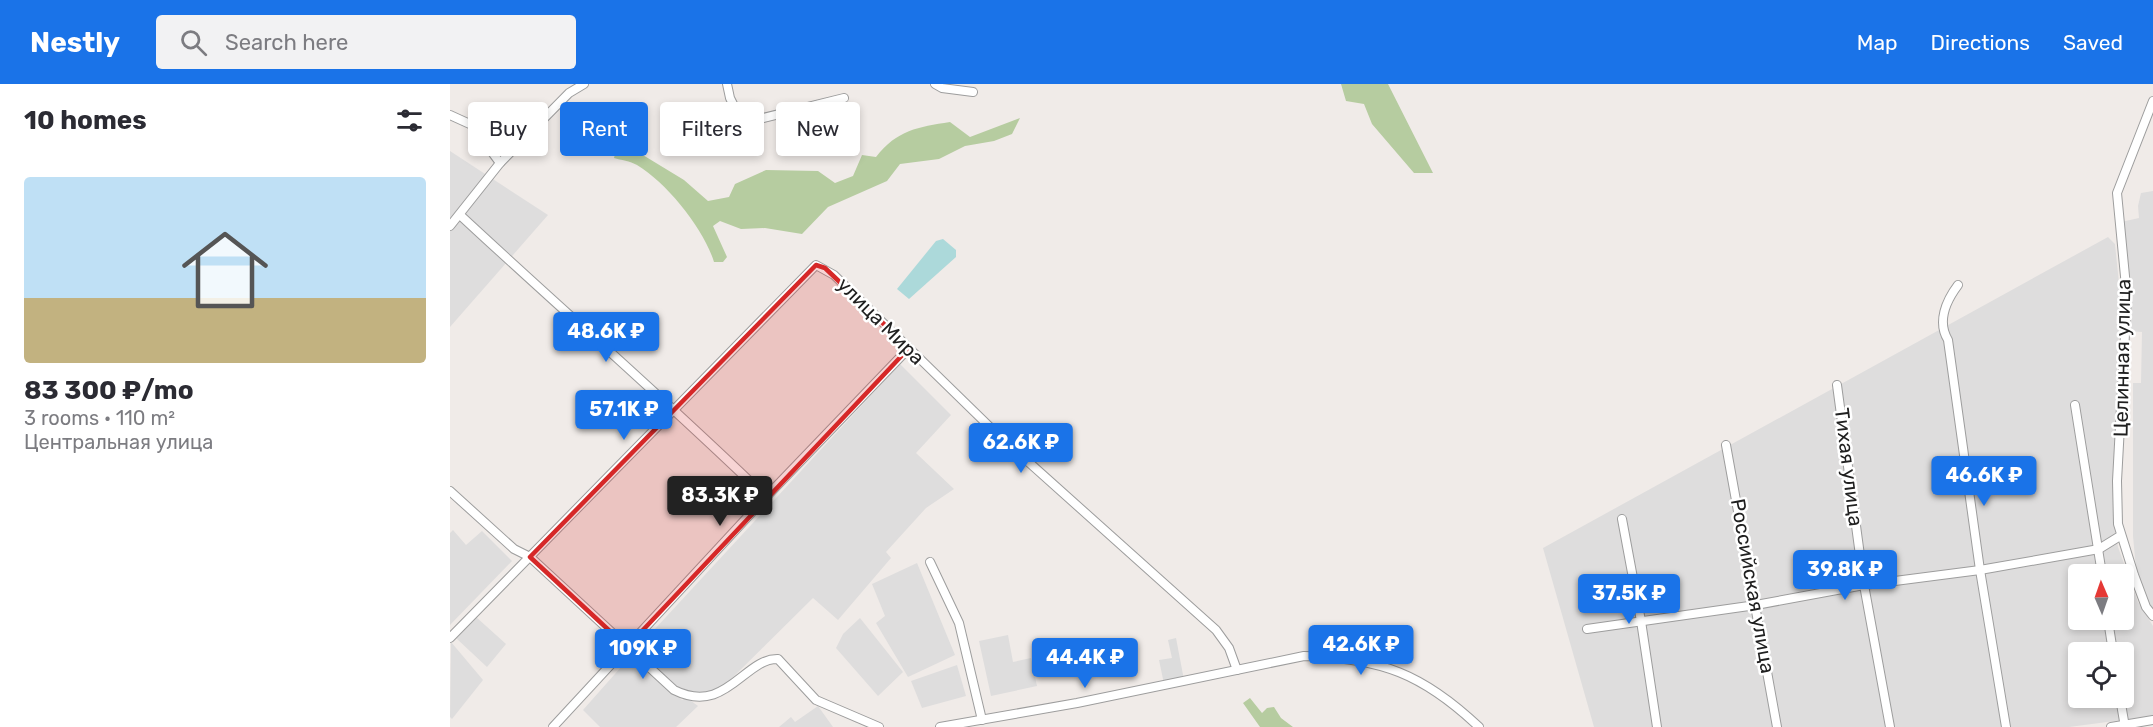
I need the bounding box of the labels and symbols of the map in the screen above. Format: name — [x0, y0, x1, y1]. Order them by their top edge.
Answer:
street label: улица Мира — [832, 272, 930, 370]
street label: Целинная улица — [2109, 279, 2135, 437]
pin: 48.6K ₽ — [551, 312, 661, 363]
pin: 57.1K ₽ — [569, 390, 679, 441]
street label: Тихая улица — [1830, 407, 1868, 527]
pin: 62.6K ₽ — [966, 423, 1076, 474]
pin: 46.6K ₽ — [1929, 456, 2039, 507]
pin: 83.3K ₽ — [665, 476, 775, 527]
street label: Российская улица — [1726, 497, 1780, 675]
pin: 39.8K ₽ — [1790, 550, 1900, 601]
north arrow — [2068, 564, 2134, 630]
pin: 37.5K ₽ — [1574, 574, 1684, 625]
pin: 42.6K ₽ — [1306, 625, 1416, 676]
pin: 109K ₽ — [594, 629, 692, 680]
pin: 44.4K ₽ — [1030, 638, 1140, 689]

